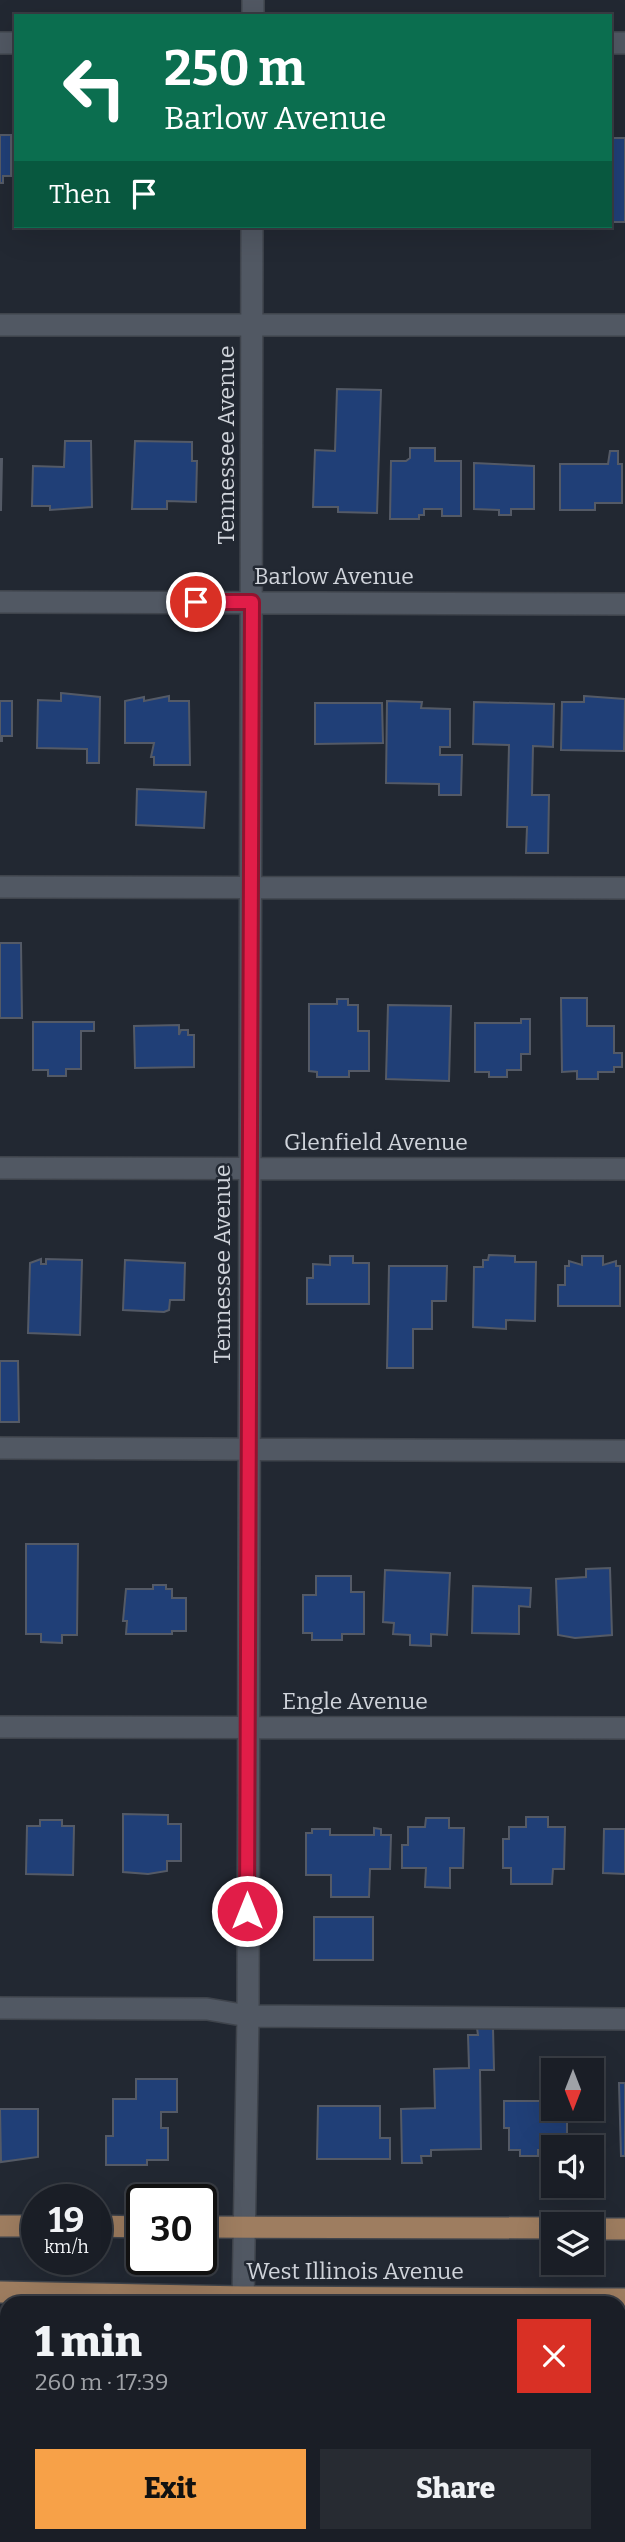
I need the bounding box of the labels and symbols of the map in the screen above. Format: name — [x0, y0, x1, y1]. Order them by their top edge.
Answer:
street label: Tennessee Avenue — [212, 345, 240, 545]
street label: Barlow Avenue — [254, 562, 414, 590]
pin — [166, 572, 226, 632]
street label: Glenfield Avenue — [284, 1128, 468, 1156]
street label: Tennessee Avenue — [208, 1164, 236, 1364]
street label: Engle Avenue — [282, 1687, 428, 1715]
position arrow — [210, 1874, 284, 1948]
north arrow — [541, 2058, 604, 2121]
speed limit sign: 30 — [126, 2184, 217, 2275]
street label: West Illinois Avenue — [246, 2257, 464, 2285]

